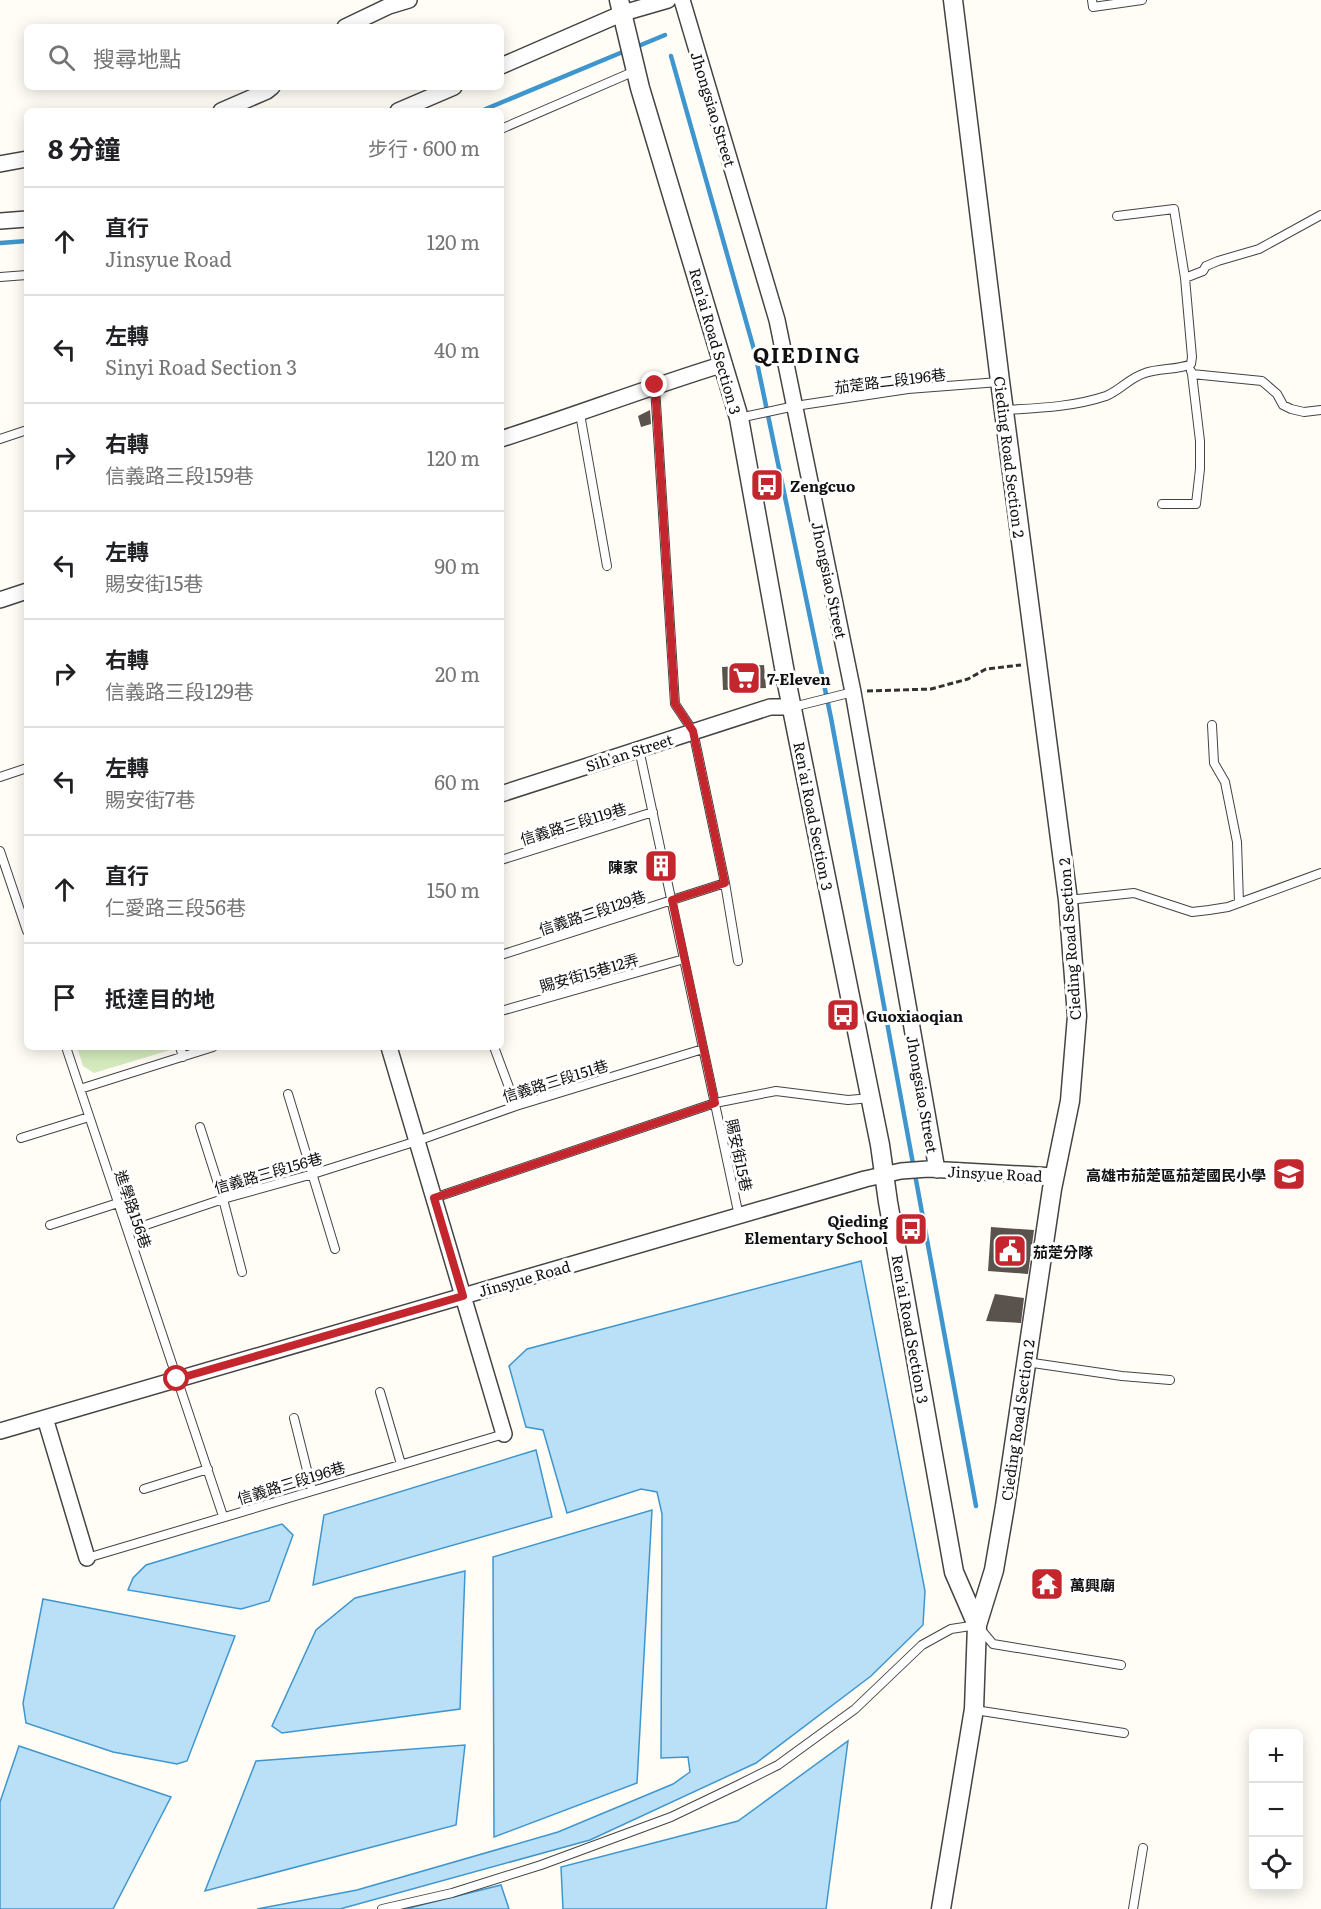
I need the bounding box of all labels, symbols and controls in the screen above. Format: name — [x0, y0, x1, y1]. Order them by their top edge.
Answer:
search box — [24, 24, 504, 90]
icon: search — [45, 41, 78, 74]
text: 搜尋地點 — [93, 41, 181, 74]
street label: Jhongsiao Street — [686, 49, 742, 169]
text: 8 分鐘 — [48, 128, 121, 167]
text: 步行 · 600 m — [368, 132, 480, 162]
text: 直行 — [105, 210, 149, 243]
icon: ahead — [48, 225, 81, 258]
text: 120 m — [427, 226, 480, 256]
text: Jinsyue Road — [105, 243, 232, 273]
street label: Ren'ai Road Section 3 — [684, 265, 748, 417]
text: 左轉 — [105, 318, 149, 351]
icon: left — [48, 333, 81, 366]
text: 40 m — [434, 334, 480, 364]
district label: QIEDING — [753, 338, 861, 369]
text: Sinyi Road Section 3 — [105, 351, 297, 381]
street label: 茄萣路二段196巷 — [833, 362, 947, 398]
route end — [641, 371, 667, 397]
street label: Cieding Road Section 2 — [989, 375, 1031, 539]
text: 右轉 — [105, 426, 149, 459]
icon: right — [48, 441, 81, 474]
text: 120 m — [427, 442, 480, 472]
text: 信義路三段159巷 — [105, 459, 254, 489]
bus stop icon: Zengcuo — [749, 467, 785, 503]
place label: Zengcuo — [790, 474, 855, 497]
street label: Jhongsiao Street — [806, 519, 854, 641]
text: 左轉 — [105, 534, 149, 567]
icon: left — [48, 549, 81, 582]
text: 90 m — [435, 550, 480, 580]
text: 賜安街15巷 — [105, 567, 203, 597]
text: 右轉 — [105, 642, 149, 675]
icon: right — [48, 657, 81, 690]
text: 20 m — [435, 658, 480, 688]
supermarket icon: 7-Eleven — [726, 660, 762, 696]
place label: 7-Eleven — [767, 667, 831, 690]
text: 信義路三段129巷 — [105, 675, 254, 705]
street label: Sih'an Street — [582, 727, 676, 777]
street label: Ren'ai Road Section 3 — [788, 740, 840, 892]
text: 左轉 — [105, 750, 149, 783]
icon: left — [48, 765, 81, 798]
text: 60 m — [434, 766, 480, 796]
text: 賜安街7巷 — [105, 783, 195, 813]
street label: 信義路三段119巷 — [517, 796, 629, 850]
building icon: 陳家 — [643, 848, 679, 884]
place label: 陳家 — [608, 855, 638, 878]
street label: Cieding Road Section 2 — [1052, 857, 1086, 1021]
text: 直行 — [105, 858, 149, 891]
icon: ahead — [48, 873, 81, 906]
text: 150 m — [427, 874, 480, 904]
street label: 信義路三段129巷 — [535, 884, 649, 940]
text: 仁愛路三段56巷 — [105, 891, 246, 921]
street label: 賜安街15巷12弄 — [537, 947, 641, 997]
icon: arrive — [48, 981, 81, 1014]
text: 抵達目的地 — [105, 981, 215, 1014]
bus stop icon: Guoxiaoqian — [825, 997, 861, 1033]
place label: Guoxiaoqian — [866, 1004, 964, 1027]
street label: Jhongsiao Street — [901, 1033, 945, 1155]
street label: 信義路三段151巷 — [499, 1053, 611, 1107]
street label: 賜安街15巷 — [721, 1117, 759, 1193]
street label: 信義路三段156巷 — [211, 1146, 325, 1198]
school or university icon: 高雄市茄萣區茄萣國民小學 — [1271, 1156, 1307, 1192]
street label: Jinsyue Road — [947, 1159, 1043, 1187]
place label: 高雄市茄萣區茄萣國民小學 — [1086, 1163, 1266, 1186]
street label: 進學路156巷 — [110, 1167, 158, 1251]
place label: Qieding Elementary School — [744, 1209, 889, 1249]
bus stop icon: Qieding Elementary School — [893, 1211, 929, 1247]
public building icon: 茄萣分隊 — [992, 1233, 1028, 1269]
place label: 茄萣分隊 — [1033, 1240, 1093, 1263]
street label: Ren'ai Road Section 3 — [887, 1253, 935, 1405]
street label: Jinsyue Road — [475, 1254, 573, 1302]
street label: Cieding Road Section 2 — [994, 1338, 1040, 1502]
route start — [163, 1365, 189, 1391]
street label: 信義路三段196巷 — [234, 1455, 348, 1509]
temple icon: 萬興廟 — [1029, 1566, 1065, 1602]
place label: 萬興廟 — [1070, 1573, 1115, 1596]
map controls — [1249, 1729, 1303, 1891]
button: + — [1249, 1729, 1303, 1783]
button: − — [1249, 1783, 1303, 1837]
button: locate — [1249, 1837, 1303, 1891]

